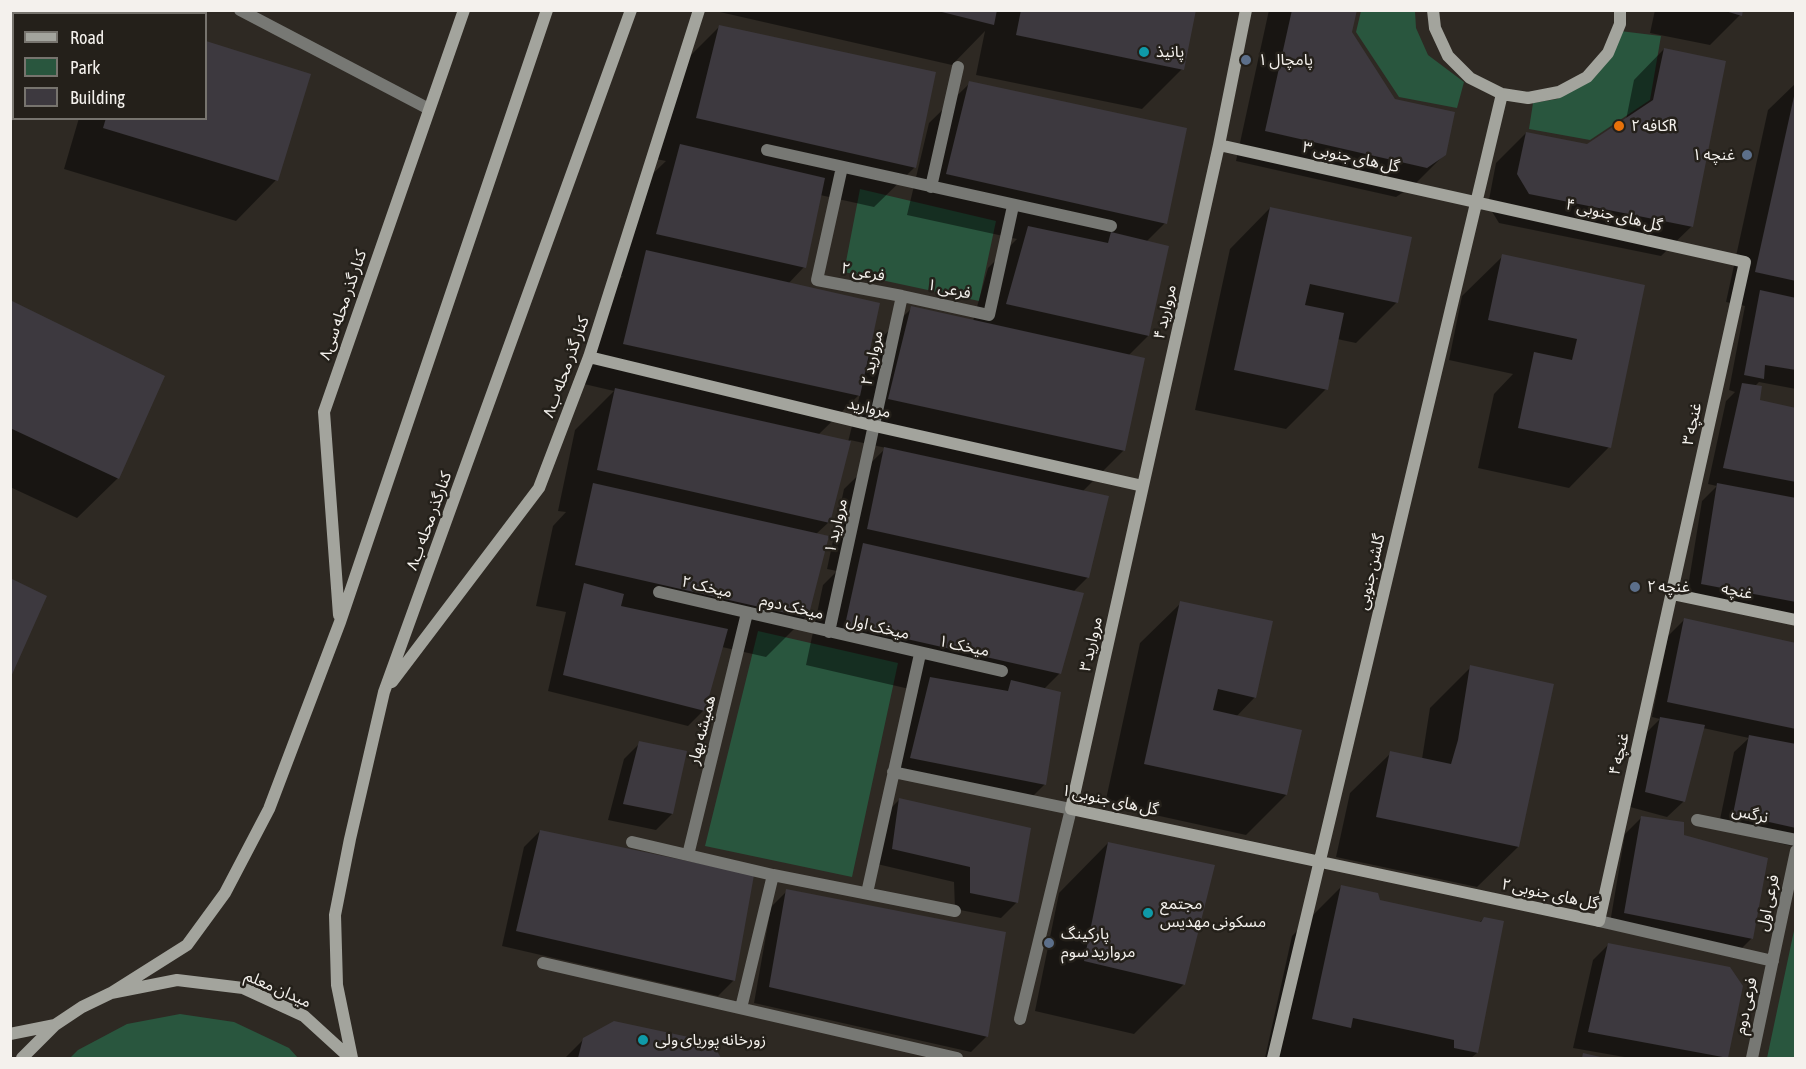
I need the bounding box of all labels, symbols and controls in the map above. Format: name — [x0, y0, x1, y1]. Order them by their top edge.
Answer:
legend — [12, 12, 207, 120]
text: Road — [70, 27, 104, 48]
place label: پانیذ — [1156, 42, 1184, 62]
marker: پانیذ — [1137, 45, 1151, 59]
place label: پامچال ۱ — [1258, 50, 1313, 70]
marker: پامچال ۱ — [1239, 53, 1253, 67]
text: Park — [70, 57, 100, 78]
text: Building — [70, 87, 125, 108]
place label: کافه ۲R — [1631, 116, 1677, 136]
marker: کافه ۲R — [1612, 119, 1626, 133]
street label: گل های جنوبی ۳ — [1301, 137, 1401, 177]
place label: غنچه ۱ — [1692, 145, 1735, 165]
marker: غنچه ۱ — [1740, 148, 1754, 162]
street label: گل های جنوبی ۴ — [1564, 195, 1664, 235]
street label: کنار گذر محله سی۸ — [315, 248, 371, 362]
street label: فرعی ۲ — [839, 258, 887, 286]
street label: فرعی ۱ — [925, 275, 973, 303]
street label: مروارید ۴ — [1149, 283, 1181, 341]
street label: کنار گذر محله ب۸ — [539, 314, 593, 420]
street label: مروارید ۲ — [857, 329, 887, 387]
street label: مروارید — [845, 394, 893, 422]
street label: غنچه ۳ — [1678, 401, 1706, 447]
street label: کنارگذر محله ب۸ — [402, 469, 456, 573]
street label: مروارید ۱ — [820, 497, 852, 555]
street label: گلشن جنوبی — [1353, 532, 1389, 612]
street label: میخک ۲ — [680, 572, 734, 602]
place label: غنچه ۲ — [1647, 577, 1690, 597]
street label: غنچه — [1720, 578, 1754, 604]
marker: غنچه ۲ — [1628, 580, 1642, 594]
street label: میخک دوم — [758, 590, 826, 624]
street label: میخک اول — [844, 610, 912, 644]
street label: مروارید ۳ — [1075, 615, 1107, 673]
street label: میخک ۱ — [937, 631, 991, 661]
street label: همیشه بهار — [684, 693, 720, 767]
street label: غنچه ۴ — [1605, 731, 1633, 777]
street label: گل های جنوبی ۱ — [1060, 780, 1160, 820]
street label: نرگس — [1730, 801, 1770, 827]
street label: فرعی اول — [1753, 873, 1783, 933]
street label: گل های جنوبی ۲ — [1500, 874, 1600, 914]
place label: مجتمع مسکونی مهدیس — [1160, 894, 1266, 932]
marker: مجتمع مسکونی مهدیس — [1141, 906, 1155, 920]
place label: پارکینگ مروارید سوم — [1061, 924, 1135, 962]
marker: پارکینگ مروارید سوم — [1042, 936, 1056, 950]
street label: میدان معلم — [242, 966, 314, 1012]
street label: فرعی دوم — [1731, 976, 1761, 1036]
place label: زورخانه پوریای ولی — [655, 1030, 766, 1050]
marker: زورخانه پوریای ولی — [636, 1033, 650, 1047]

